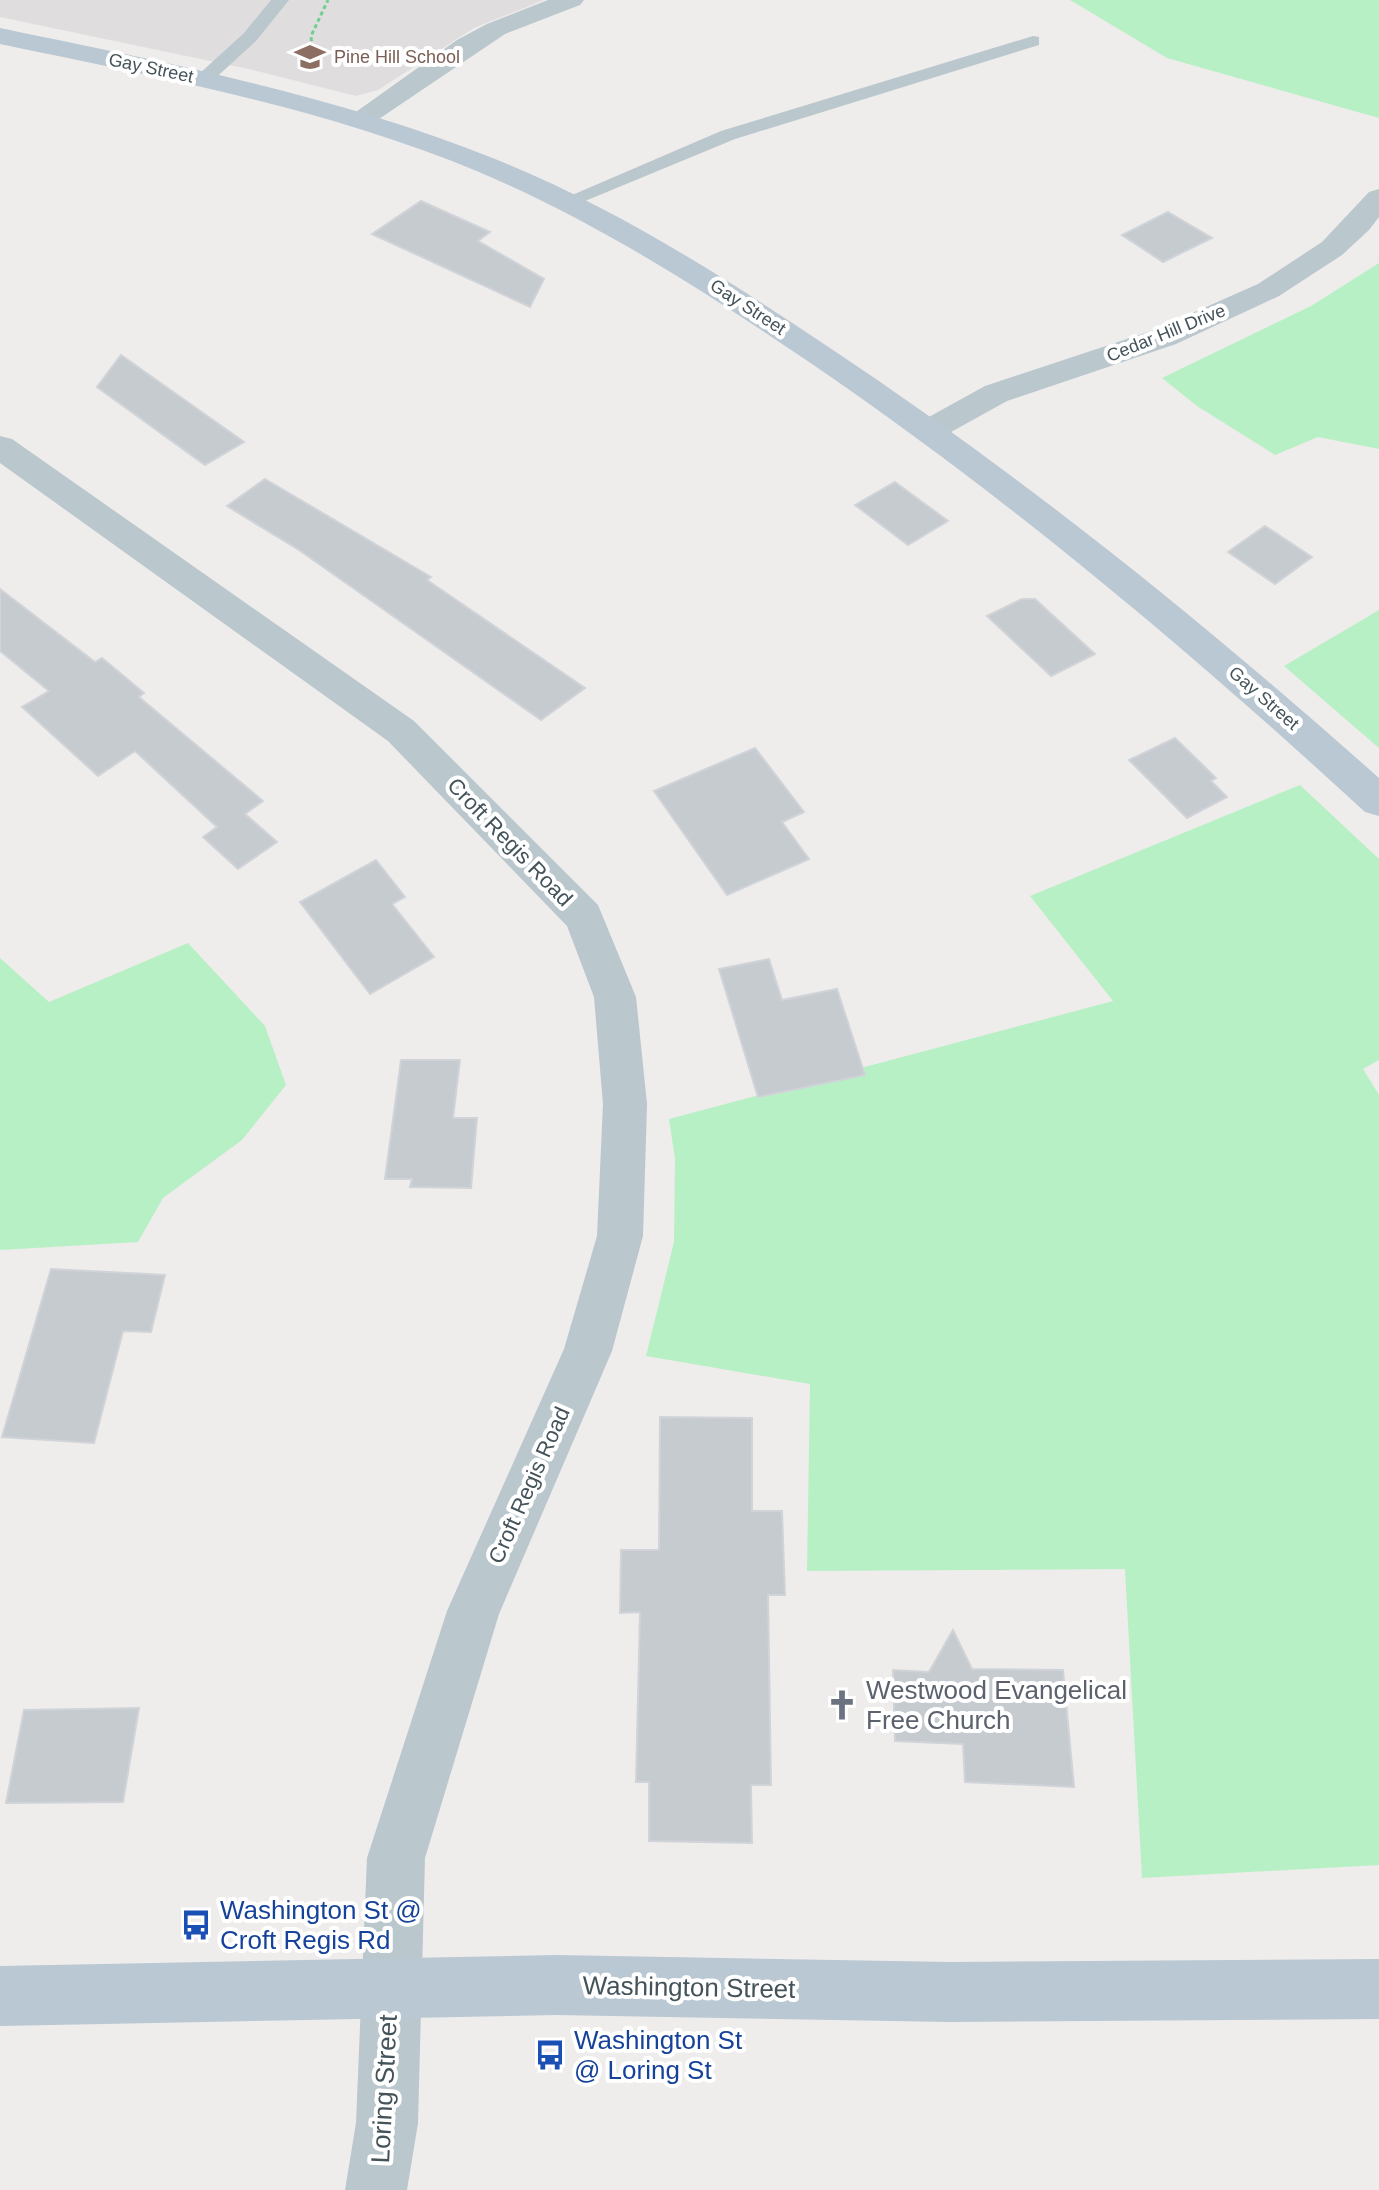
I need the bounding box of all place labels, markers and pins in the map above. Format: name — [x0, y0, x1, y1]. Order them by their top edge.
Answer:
school or university icon: Pine Hill School — [293, 40, 327, 74]
place label: Pine Hill School — [334, 47, 460, 67]
place label: Westwood Evangelical Free Church — [866, 1675, 1127, 1735]
church icon: Westwood Evangelical Free Church — [825, 1688, 859, 1722]
place label: Washington St @ Croft Regis Rd — [220, 1895, 422, 1955]
bus stop icon: Washington St @ Croft Regis Rd — [179, 1908, 213, 1942]
place label: Washington St @ Loring St — [574, 2025, 743, 2085]
bus stop icon: Washington St @ Loring St — [533, 2038, 567, 2072]

